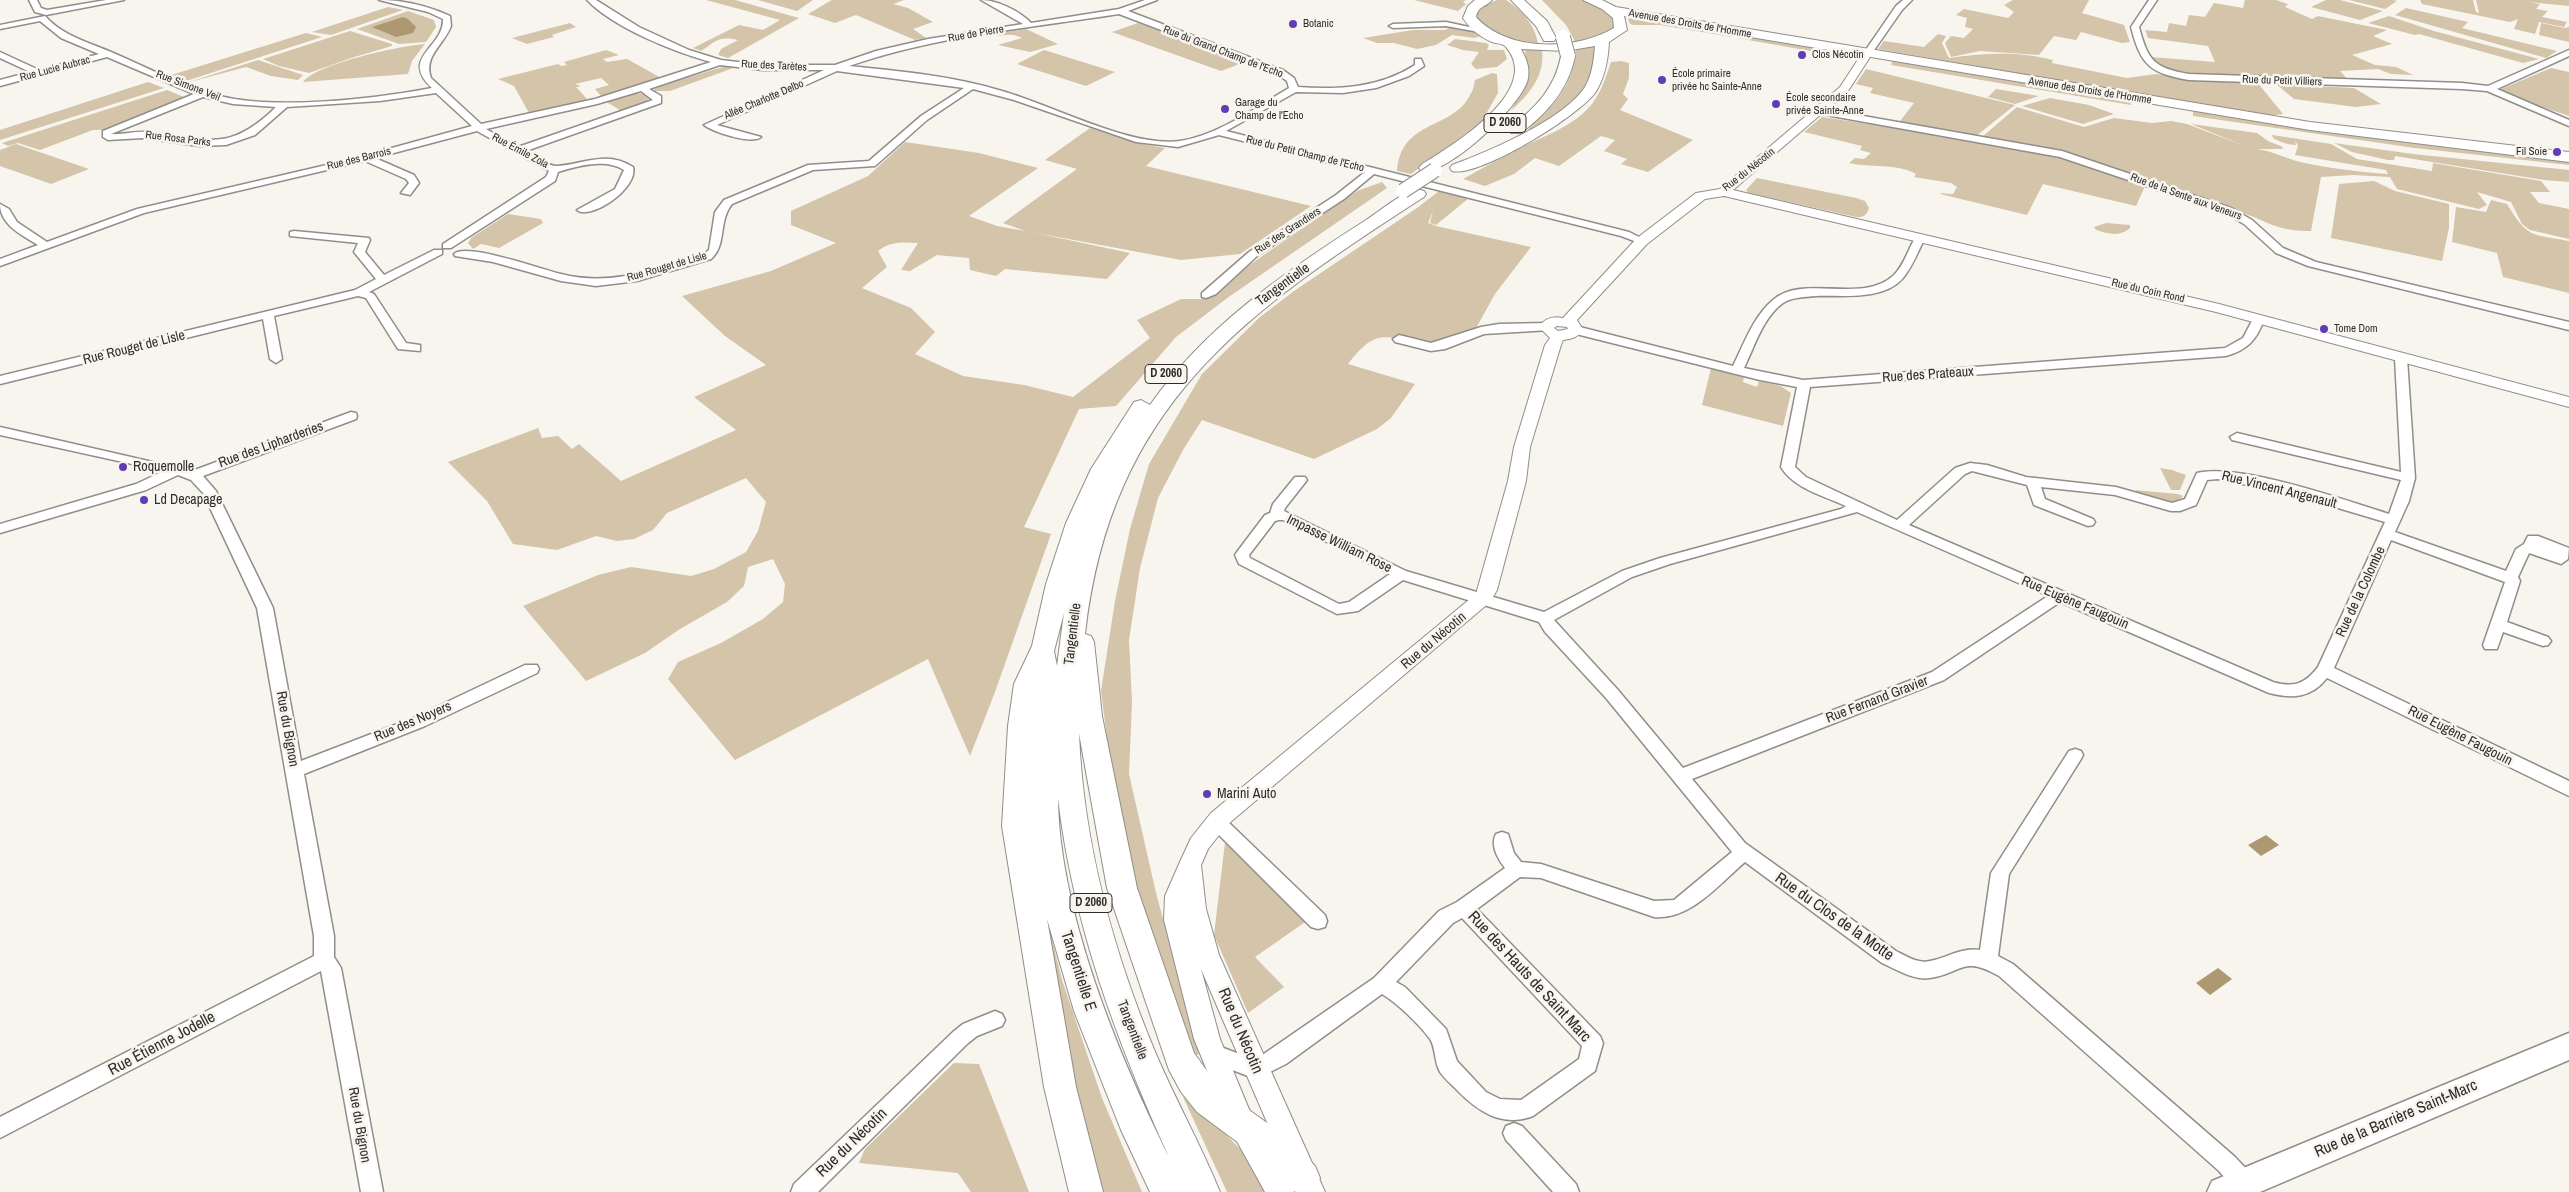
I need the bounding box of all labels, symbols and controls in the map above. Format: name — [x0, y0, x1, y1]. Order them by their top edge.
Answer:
street label: Avenue des Droits de l'Homme — [1628, 7, 1752, 41]
place label: Botanic — [1303, 17, 1334, 31]
marker: Botanic — [1287, 18, 1299, 30]
street label: Rue de Pierre — [947, 23, 1005, 45]
street label: Rue du Grand Champ de l'Echo — [1161, 23, 1285, 81]
place label: Clos Nécotin — [1812, 48, 1864, 62]
marker: Clos Nécotin — [1796, 49, 1808, 61]
street label: Rue Lucie Aubrac — [18, 53, 92, 85]
street label: Rue des Tarètes — [741, 58, 807, 74]
place label: École primaire privée hc Sainte-Anne — [1672, 67, 1762, 93]
street label: Rue Simone Veil — [154, 68, 222, 104]
street label: Rue du Petit Villiers — [2242, 73, 2322, 89]
marker: École primaire privée hc Sainte-Anne — [1656, 74, 1668, 86]
street label: Avenue des Droits de l'Homme — [2028, 75, 2152, 107]
street label: Allée Charlotte Delbo — [722, 77, 806, 123]
place label: École secondaire privée Sainte-Anne — [1786, 91, 1864, 117]
place label: Garage du Champ de l'Echo — [1235, 96, 1303, 122]
marker: École secondaire privée Sainte-Anne — [1770, 98, 1782, 110]
marker: Garage du Champ de l'Echo — [1219, 103, 1231, 115]
road number: D 2060 — [1484, 114, 1526, 132]
street label: Rue Rosa Parks — [145, 128, 211, 150]
street label: Rue Émile Zola — [489, 131, 551, 171]
street label: Rue du Petit Champ de l'Echo — [1245, 133, 1365, 175]
street label: Rue des Barrois — [326, 145, 392, 173]
place label: Fil Soie — [2516, 145, 2547, 159]
street label: Rue du Nécotin — [1720, 146, 1778, 194]
marker: Fil Soie — [2551, 146, 2563, 158]
street label: Rue de la Sente aux Veneurs — [2129, 171, 2243, 223]
street label: Rue des Grandiers — [1252, 205, 1324, 257]
street label: Rue Rouget de Lisle — [626, 249, 708, 285]
street label: Tangentielle — [1253, 260, 1313, 310]
street label: Rue du Coin Rond — [2110, 276, 2186, 306]
place label: Tome Dom — [2334, 322, 2378, 336]
marker: Tome Dom — [2318, 323, 2330, 335]
street label: Rue Rouget de Lisle — [81, 327, 187, 369]
street label: Rue des Prateaux — [1882, 363, 1974, 387]
road number: D 2060 — [1145, 364, 1187, 384]
street label: Rue des Lipharderies — [216, 418, 326, 472]
place label: Roquemolle — [133, 459, 194, 475]
marker: Roquemolle — [117, 461, 129, 473]
street label: Rue Vincent Angenault — [2220, 468, 2338, 512]
place label: Ld Decapage — [154, 492, 222, 508]
marker: Ld Decapage — [138, 494, 150, 506]
street label: Impasse William Rose — [1284, 511, 1394, 577]
street label: Rue de la Colombe — [2333, 544, 2389, 640]
street label: Rue Eugène Faugouin — [2019, 573, 2131, 633]
street label: Tangentielle — [1061, 602, 1085, 666]
street label: Rue du Nécotin — [1398, 609, 1470, 673]
street label: Rue Fernand Gravier — [1824, 673, 1930, 727]
street label: Rue du Bignon — [272, 690, 302, 768]
street label: Rue des Noyers — [372, 698, 454, 746]
street label: Rue Eugène Faugouin — [2405, 702, 2515, 770]
place label: Marini Auto — [1217, 786, 1276, 802]
marker: Marini Auto — [1201, 788, 1213, 800]
street label: Rue du Clos de la Motte — [1771, 869, 1897, 965]
road number: D 2060 — [1070, 894, 1112, 912]
street label: Rue des Hauts de Saint Marc — [1463, 908, 1595, 1046]
street label: Tangentielle E — [1056, 928, 1100, 1014]
street label: Rue du Nécotin — [1213, 985, 1267, 1077]
street label: Tangentielle — [1113, 998, 1151, 1062]
street label: Rue Étienne Jodelle — [105, 1008, 219, 1080]
street label: Rue de la Barrière Saint-Marc — [2312, 1076, 2480, 1162]
street label: Rue du Bignon — [344, 1086, 374, 1164]
street label: Rue du Nécotin — [813, 1104, 891, 1182]

